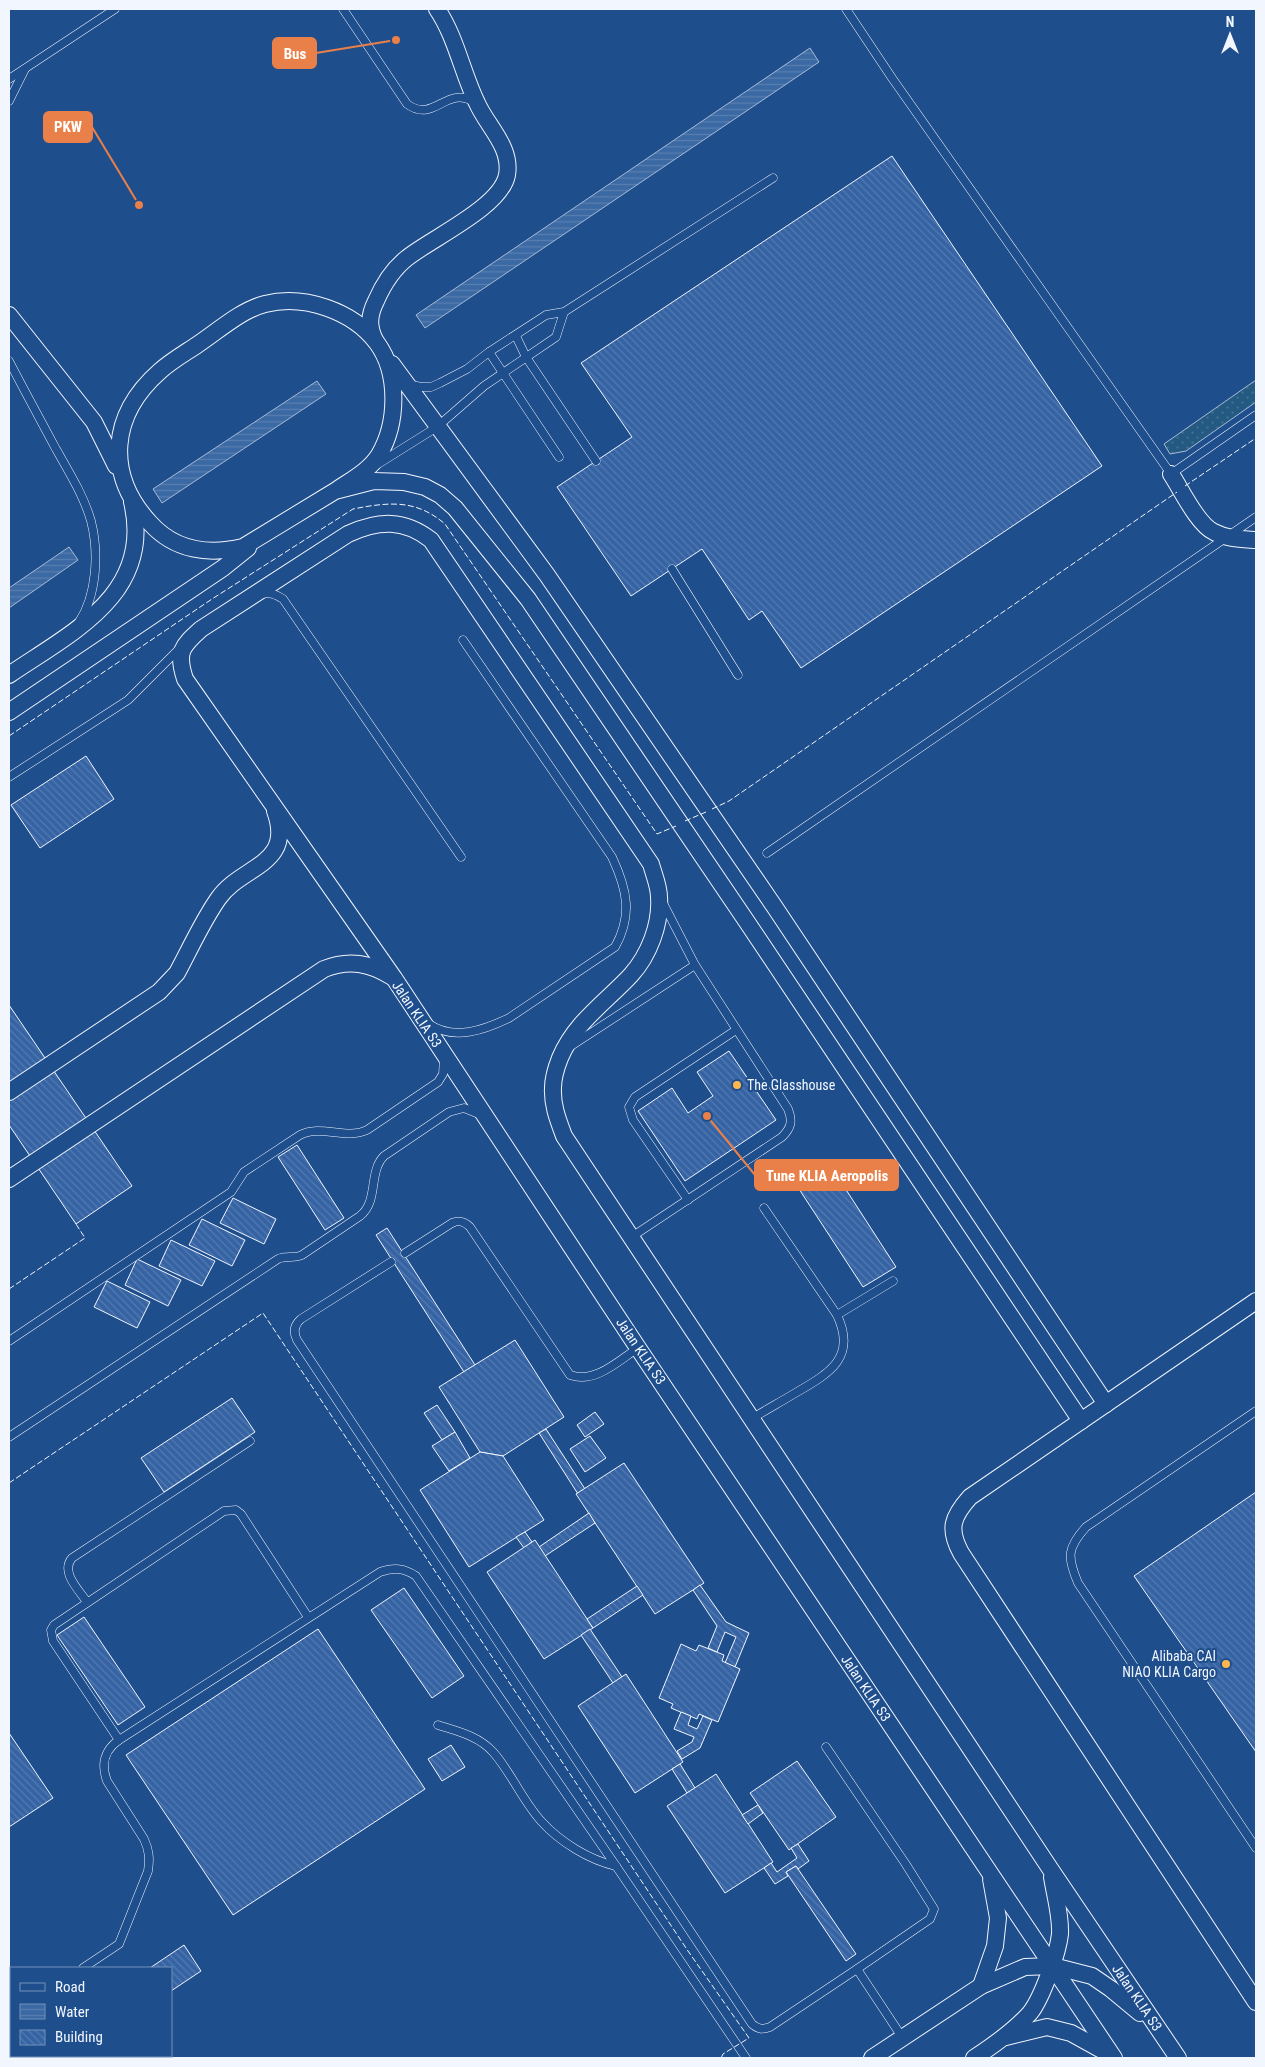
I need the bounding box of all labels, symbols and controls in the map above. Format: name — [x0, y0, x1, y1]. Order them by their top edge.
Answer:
north arrow — [1205, 10, 1255, 60]
text: N — [1226, 14, 1234, 30]
callout: Bus — [273, 38, 316, 68]
text: Bus — [284, 45, 306, 63]
callout: PKW — [44, 112, 92, 142]
text: PKW — [54, 118, 82, 136]
street label: Jalan KLIA S3 — [389, 978, 445, 1050]
place label: The Glasshouse — [747, 1077, 836, 1093]
marker: The Glasshouse — [731, 1079, 743, 1091]
callout: Tune KLIA Aeropolis — [755, 1160, 898, 1190]
text: Tune KLIA Aeropolis — [766, 1167, 889, 1185]
street label: Jalan KLIA S3 — [613, 1315, 669, 1387]
place label: Alibaba CAI NIAO KLIA Cargo — [1122, 1648, 1216, 1680]
street label: Jalan KLIA S3 — [838, 1652, 894, 1724]
marker: Alibaba CAI NIAO KLIA Cargo — [1220, 1658, 1232, 1670]
street label: Jalan KLIA S3 — [1109, 1961, 1165, 2034]
legend — [10, 1967, 172, 2057]
text: Road — [55, 1978, 85, 1996]
text: Water — [55, 2003, 90, 2021]
text: Building — [55, 2028, 103, 2046]

